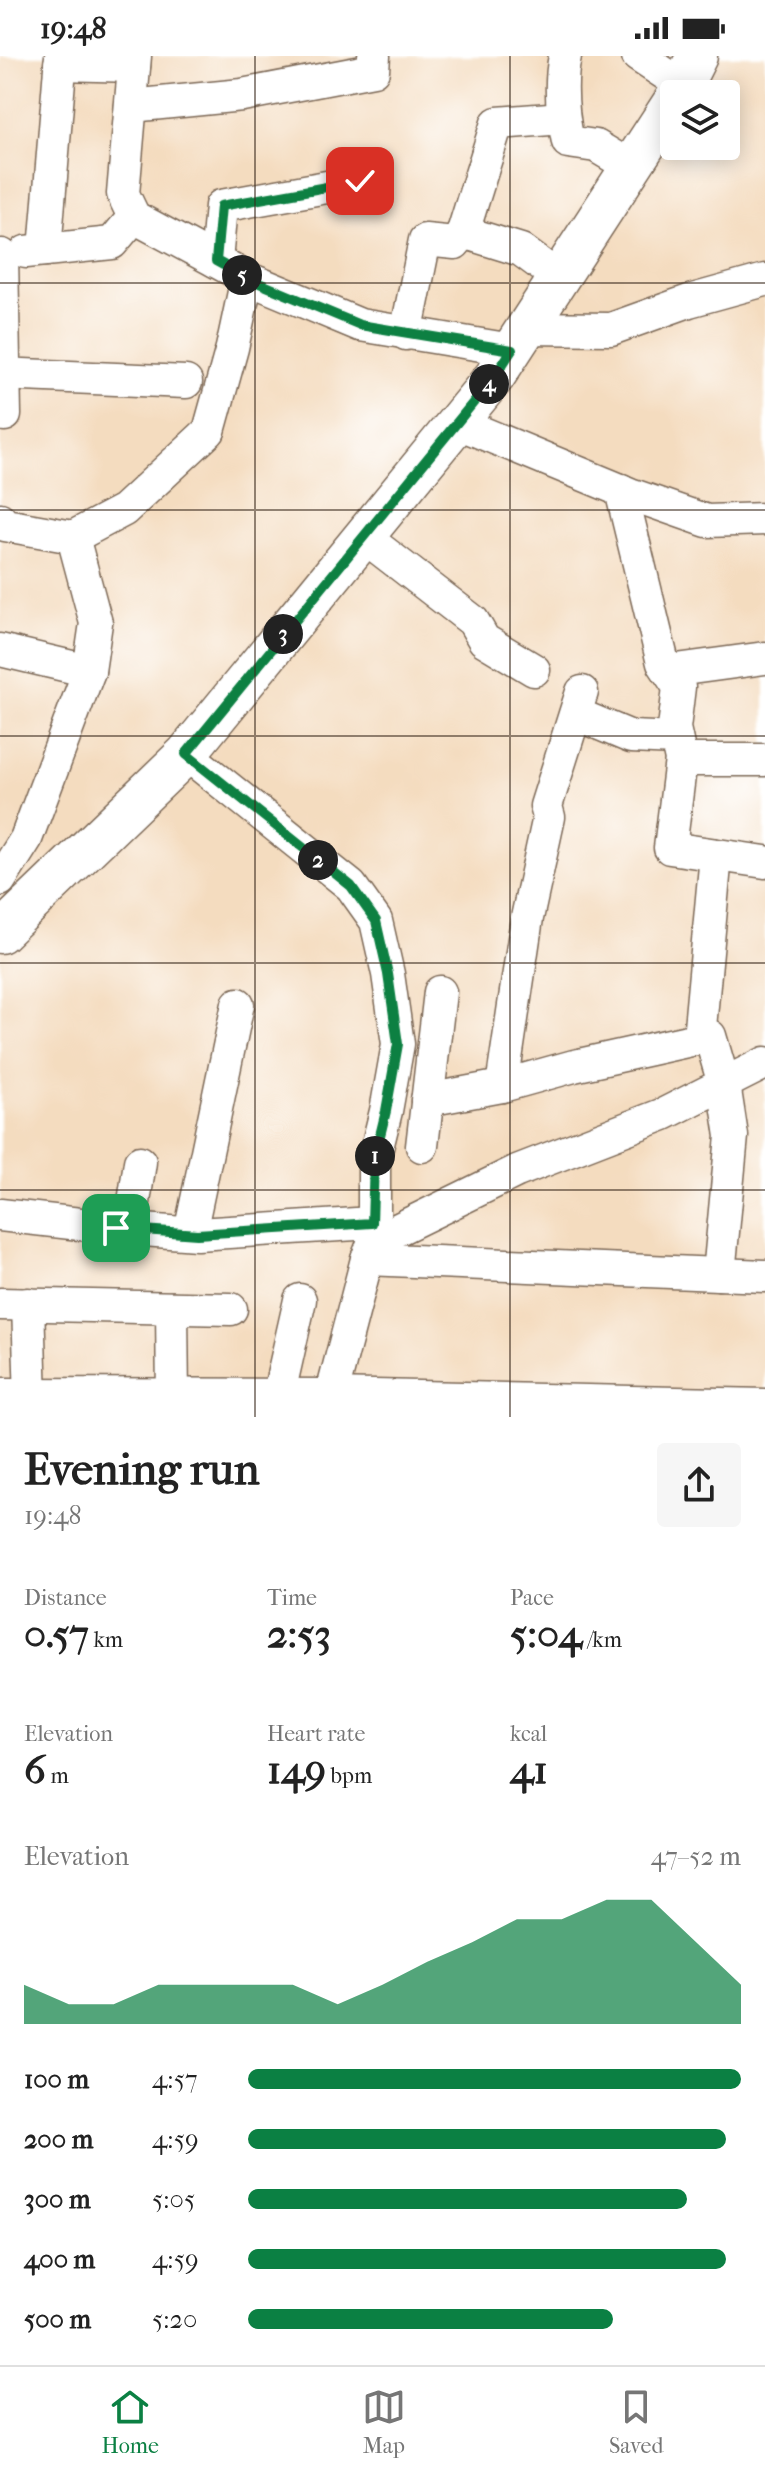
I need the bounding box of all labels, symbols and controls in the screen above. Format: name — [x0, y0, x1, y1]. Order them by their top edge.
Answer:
text: 19:48 — [40, 11, 107, 46]
map controls — [660, 80, 740, 160]
button: layers — [660, 80, 740, 160]
pin — [326, 147, 394, 215]
icon: check — [338, 159, 382, 203]
pin: 5 — [222, 255, 262, 295]
text: 5 — [237, 262, 247, 288]
pin: 4 — [469, 364, 509, 404]
text: 4 — [483, 371, 496, 397]
pin: 3 — [263, 614, 303, 654]
text: 3 — [278, 621, 288, 647]
pin: 2 — [298, 840, 338, 880]
text: 2 — [312, 847, 324, 873]
pin: 1 — [355, 1136, 395, 1176]
text: 1 — [371, 1143, 379, 1169]
pin — [82, 1194, 150, 1262]
icon: arrive — [94, 1206, 138, 1250]
button: share — [657, 1443, 741, 1527]
text: Evening run — [24, 1444, 259, 1495]
text: 19:48 — [24, 1500, 82, 1531]
text: Distance — [24, 1585, 107, 1611]
text: Time — [267, 1585, 317, 1611]
text: Pace — [510, 1585, 554, 1611]
text: 0.57 — [24, 1611, 89, 1657]
text: 2:53 — [267, 1611, 331, 1657]
text: 5:04 — [510, 1611, 582, 1657]
text: km — [89, 1627, 123, 1653]
text: /km — [582, 1627, 622, 1653]
text: Elevation — [24, 1721, 113, 1747]
text: Heart rate — [267, 1721, 366, 1747]
text: kcal — [510, 1721, 547, 1747]
text: 6 — [24, 1747, 46, 1793]
text: 149 — [267, 1747, 326, 1793]
text: 41 — [510, 1747, 548, 1793]
text: m — [46, 1763, 69, 1789]
text: bpm — [326, 1763, 372, 1789]
text: Elevation — [24, 1841, 129, 1872]
text: 47–52 m — [651, 1841, 741, 1872]
text: 100 m — [24, 2064, 89, 2095]
text: 4:57 — [152, 2064, 197, 2095]
text: 200 m — [24, 2124, 93, 2155]
text: 4:59 — [152, 2124, 199, 2155]
text: 300 m — [24, 2184, 91, 2215]
text: 5:05 — [152, 2184, 195, 2215]
text: 400 m — [24, 2244, 95, 2275]
text: 4:59 — [152, 2244, 199, 2275]
text: 500 m — [24, 2304, 91, 2335]
text: 5:20 — [152, 2304, 197, 2335]
tab: Home — [102, 2385, 159, 2459]
tab: Map — [362, 2385, 406, 2459]
tab: Saved — [609, 2385, 663, 2459]

